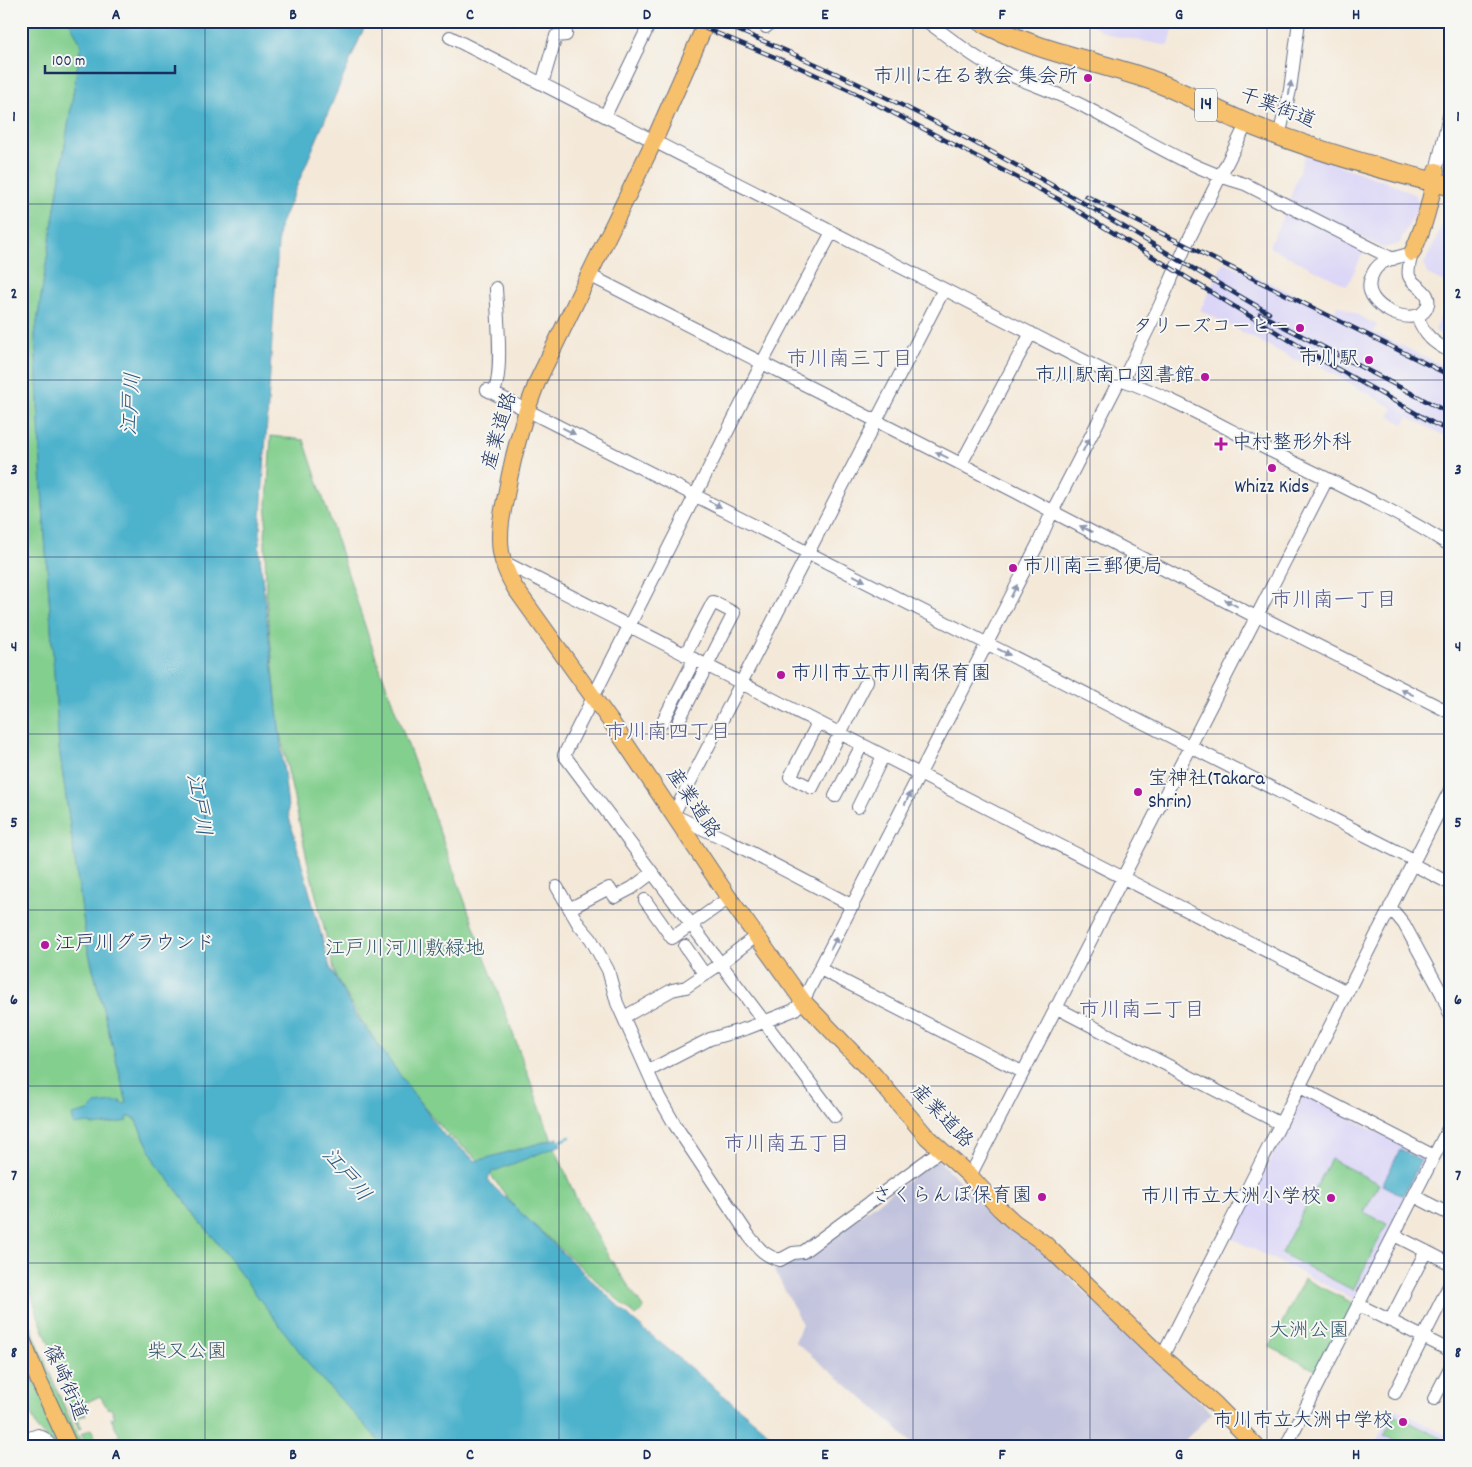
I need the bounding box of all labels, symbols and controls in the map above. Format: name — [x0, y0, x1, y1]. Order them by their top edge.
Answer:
text: A — [112, 4, 121, 27]
text: B — [289, 4, 297, 27]
text: C — [466, 4, 474, 27]
text: D — [643, 4, 652, 27]
text: E — [821, 4, 829, 27]
text: F — [998, 4, 1006, 27]
text: G — [1175, 4, 1183, 27]
text: H — [1352, 4, 1360, 27]
scale bar — [45, 42, 175, 74]
text: 100 m — [52, 51, 85, 73]
place label: 市川に在る教会 集会所 — [873, 64, 1078, 92]
marker: 市川に在る教会 集会所 — [1082, 72, 1094, 84]
one-way arrow — [1286, 80, 1294, 96]
street label: 千葉街道 — [1235, 82, 1319, 136]
road number: 14 — [1195, 88, 1217, 122]
text: 1 — [12, 106, 16, 129]
text: 1 — [1456, 106, 1460, 129]
text: 2 — [11, 283, 18, 306]
text: 2 — [1455, 283, 1462, 306]
place label: タリーズコーヒー — [1133, 314, 1290, 342]
marker: タリーズコーヒー — [1294, 322, 1306, 334]
district label: 市川南三丁目 — [787, 346, 913, 376]
place label: 市川駅 — [1299, 346, 1359, 374]
marker: 市川駅 — [1363, 354, 1375, 366]
place label: 市川駅南口図書館 — [1035, 363, 1195, 391]
marker: 市川駅南口図書館 — [1199, 371, 1211, 383]
water label: 江戸川 — [116, 372, 150, 436]
street label: 産業道路 — [477, 389, 525, 473]
one-way arrow — [562, 427, 577, 435]
place label: 中村整形外科 — [1232, 430, 1352, 458]
marker: 中村整形外科 — [1214, 437, 1228, 451]
one-way arrow — [1082, 438, 1090, 453]
one-way arrow — [935, 451, 949, 459]
text: 3 — [10, 459, 18, 482]
text: 3 — [1454, 459, 1462, 482]
marker: Whizz Kids — [1266, 462, 1278, 474]
place label: Whizz Kids — [1235, 474, 1309, 502]
one-way arrow — [707, 500, 722, 508]
one-way arrow — [1079, 525, 1093, 533]
place label: 市川南三郵便局 — [1023, 554, 1163, 582]
marker: 市川南三郵便局 — [1007, 562, 1019, 574]
one-way arrow — [852, 574, 867, 582]
one-way arrow — [1010, 584, 1018, 598]
district label: 市川南一丁目 — [1271, 587, 1397, 617]
one-way arrow — [1224, 599, 1237, 608]
text: 4 — [11, 636, 17, 659]
text: 4 — [1455, 636, 1461, 659]
one-way arrow — [997, 648, 1011, 656]
place label: 市川市立市川南保育園 — [791, 661, 991, 689]
marker: 市川市立市川南保育園 — [775, 669, 787, 681]
one-way arrow — [1400, 688, 1414, 696]
district label: 市川南四丁目 — [605, 719, 731, 749]
street label: 産業道路 — [658, 763, 726, 845]
place label: 宝神社(Takara Shrin) — [1148, 766, 1265, 817]
water label: 江戸川 — [177, 772, 217, 838]
marker: 宝神社(Takara Shrin) — [1132, 786, 1144, 798]
one-way arrow — [904, 791, 912, 805]
text: 5 — [10, 812, 18, 835]
text: 5 — [1454, 812, 1462, 835]
place label: 江戸川グラウンド — [55, 931, 215, 959]
park label: 江戸川河川敷緑地 — [325, 936, 485, 964]
one-way arrow — [830, 936, 838, 950]
marker: 江戸川グラウンド — [39, 939, 51, 951]
text: 6 — [10, 989, 18, 1012]
text: 6 — [1454, 989, 1462, 1012]
district label: 市川南二丁目 — [1079, 997, 1205, 1027]
street label: 産業道路 — [903, 1079, 979, 1155]
district label: 市川南五丁目 — [724, 1131, 850, 1161]
water label: 江戸川 — [313, 1142, 377, 1210]
text: 7 — [11, 1165, 17, 1188]
text: 7 — [1455, 1165, 1461, 1188]
place label: さくらんぼ保育園 — [872, 1183, 1032, 1211]
place label: 市川市立大洲小学校 — [1141, 1184, 1321, 1212]
marker: さくらんぼ保育園 — [1036, 1191, 1048, 1203]
marker: 市川市立大洲小学校 — [1325, 1192, 1337, 1204]
park label: 大洲公園 — [1269, 1318, 1349, 1346]
park label: 柴又公園 — [147, 1339, 227, 1367]
street label: 篠崎街道 — [35, 1341, 93, 1425]
text: 8 — [11, 1342, 18, 1365]
text: 8 — [1455, 1342, 1462, 1365]
place label: 市川市立大洲中学校 — [1213, 1408, 1393, 1436]
marker: 市川市立大洲中学校 — [1397, 1416, 1409, 1428]
text: A — [112, 1444, 121, 1467]
text: B — [289, 1444, 297, 1467]
text: C — [466, 1444, 474, 1467]
text: D — [643, 1444, 652, 1467]
text: E — [821, 1444, 829, 1467]
text: F — [998, 1444, 1006, 1467]
text: G — [1175, 1444, 1183, 1467]
text: H — [1352, 1444, 1360, 1467]

